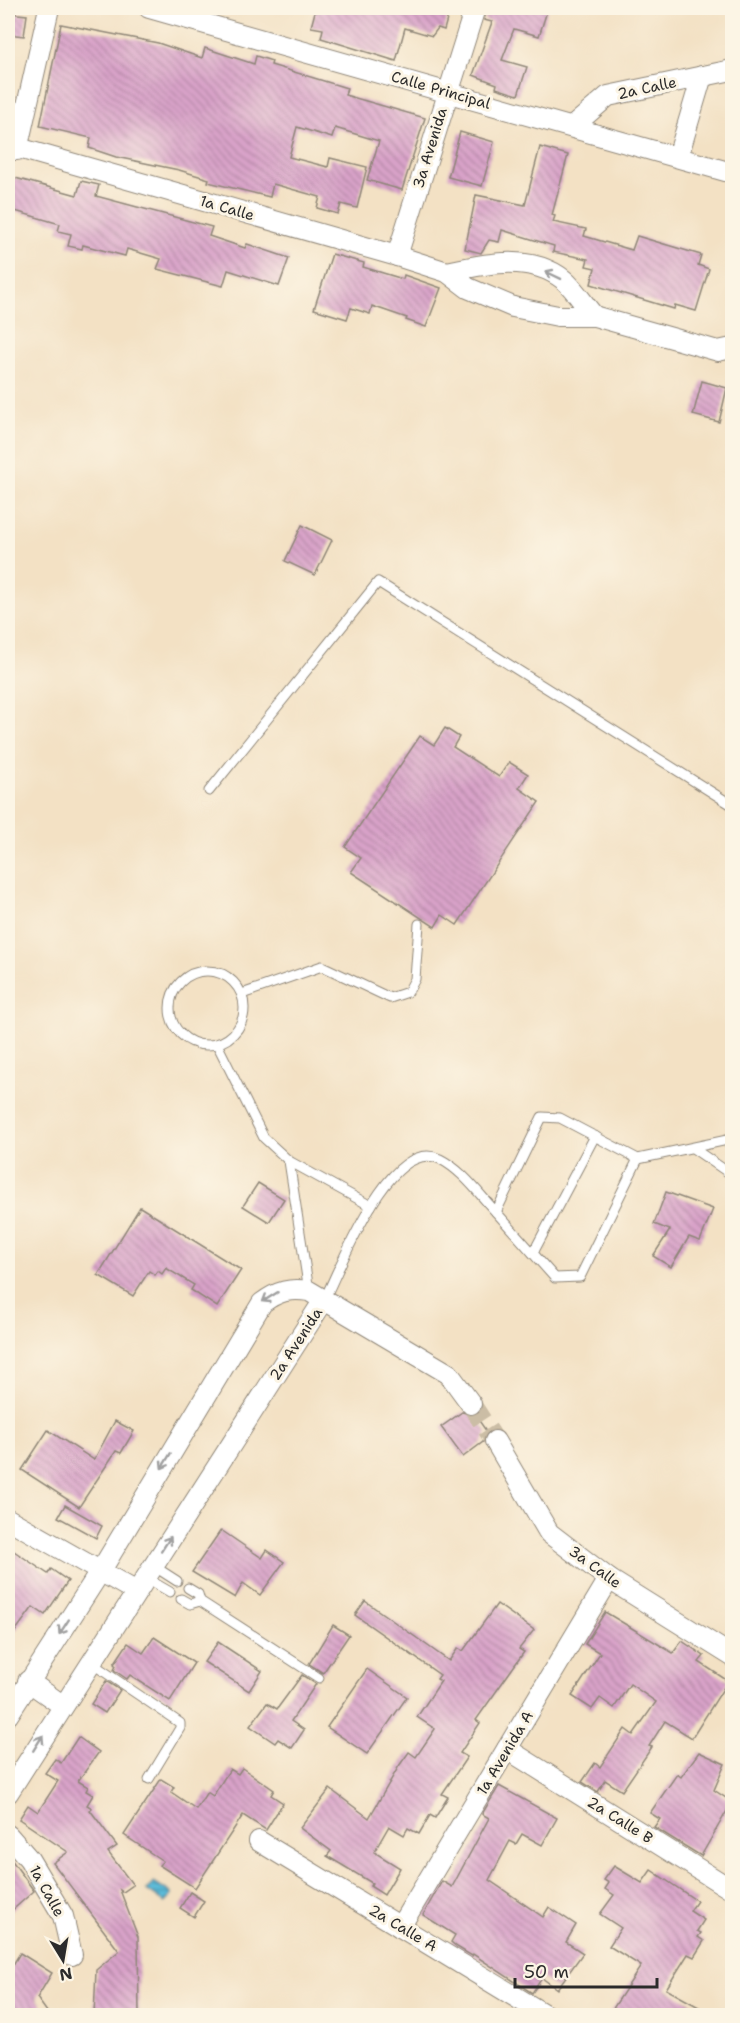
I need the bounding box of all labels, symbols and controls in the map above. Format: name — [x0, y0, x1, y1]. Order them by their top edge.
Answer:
street label: Calle Principal — [389, 66, 494, 114]
street label: 2a Calle — [616, 72, 678, 104]
street label: 3a Avenida — [408, 105, 452, 191]
street label: 1a Calle — [197, 191, 257, 225]
one-way arrow — [545, 269, 563, 280]
one-way arrow — [262, 1291, 279, 1304]
street label: 2a Avenida — [265, 1303, 327, 1384]
one-way arrow — [160, 1452, 172, 1469]
one-way arrow — [160, 1536, 172, 1553]
street label: 3a Calle — [565, 1541, 625, 1593]
one-way arrow — [58, 1618, 70, 1635]
street label: 1a Avenida A — [472, 1707, 538, 1799]
one-way arrow — [33, 1735, 45, 1752]
street label: 2a Calle B — [583, 1792, 657, 1848]
street label: 1a Calle — [25, 1862, 69, 1920]
street label: 2a Calle A — [365, 1900, 441, 1956]
north arrow — [33, 1930, 93, 1990]
scale bar — [515, 1951, 658, 1989]
text: 50 m — [524, 1960, 569, 1984]
text: N — [58, 1963, 74, 1986]

